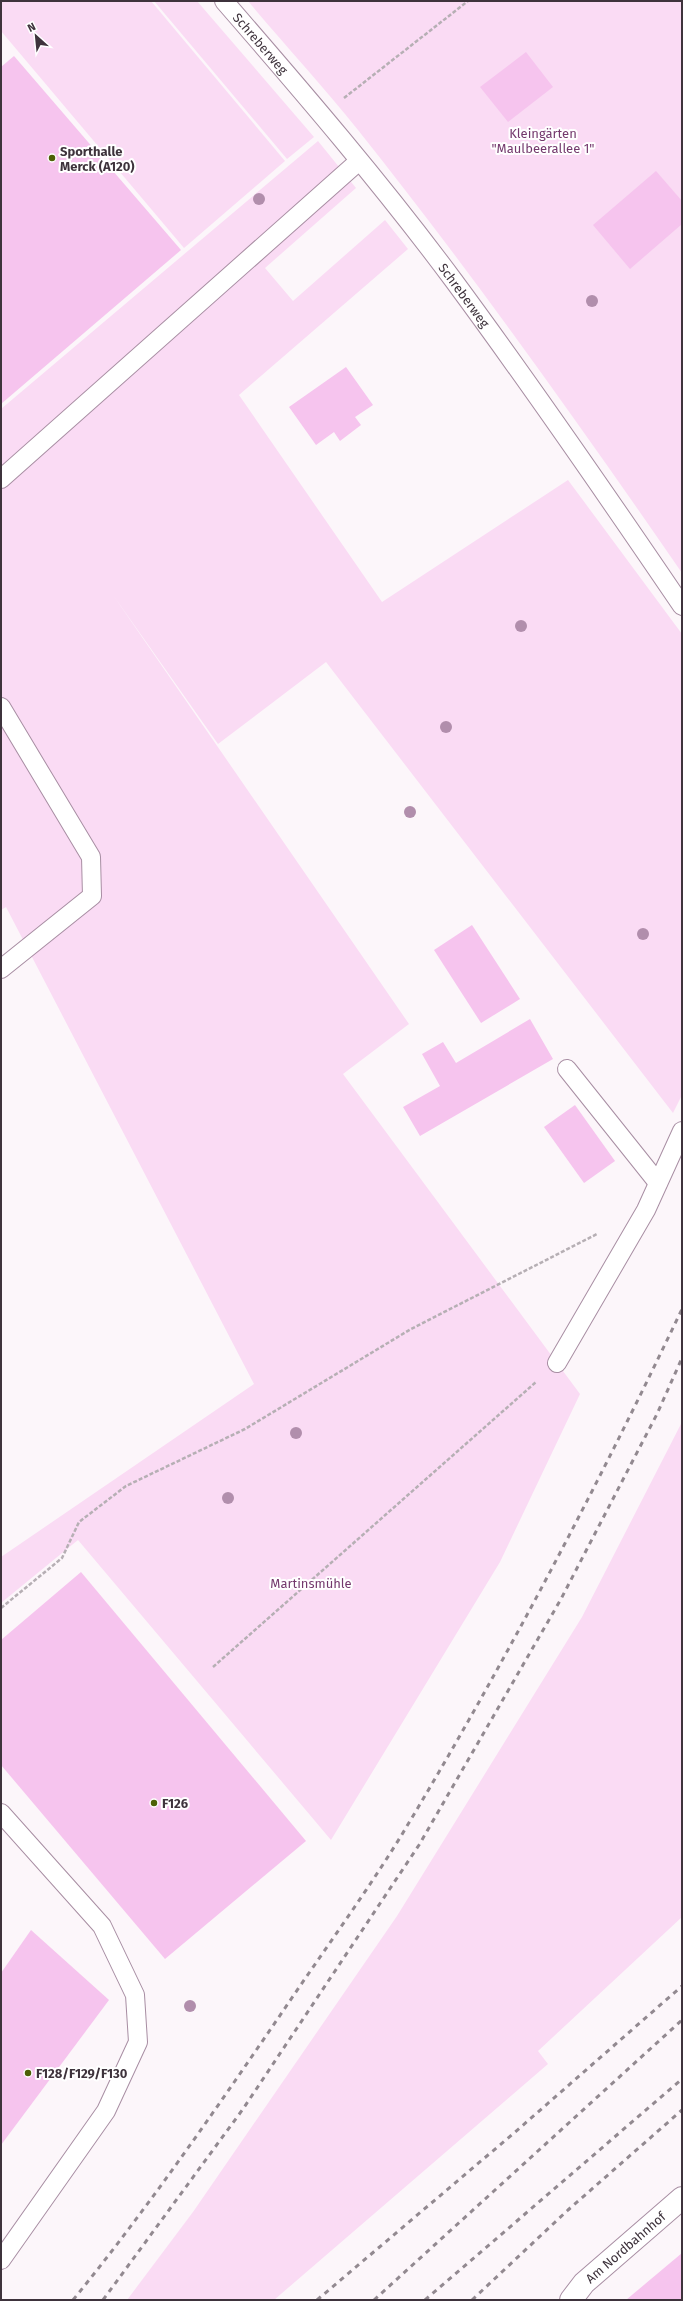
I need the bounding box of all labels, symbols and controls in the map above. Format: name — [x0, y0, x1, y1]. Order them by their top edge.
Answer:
street label: Schreberweg — [230, 10, 291, 77]
north arrow — [16, 16, 56, 56]
text: N — [25, 20, 38, 35]
park label: Kleingärten "Maulbeerallee 1" — [491, 126, 595, 156]
place label: Sporthalle Merck (A120) — [60, 144, 135, 174]
marker: Sporthalle Merck (A120) — [47, 153, 57, 163]
street label: Schreberweg — [436, 260, 493, 330]
park label: Martinsmühle — [270, 1576, 352, 1591]
place label: F126 — [162, 1796, 188, 1811]
marker: F126 — [149, 1798, 159, 1808]
place label: F128/F129/F130 — [36, 2066, 128, 2081]
marker: F128/F129/F130 — [23, 2068, 33, 2078]
street label: Am Nordbahnhof — [582, 2208, 669, 2286]

